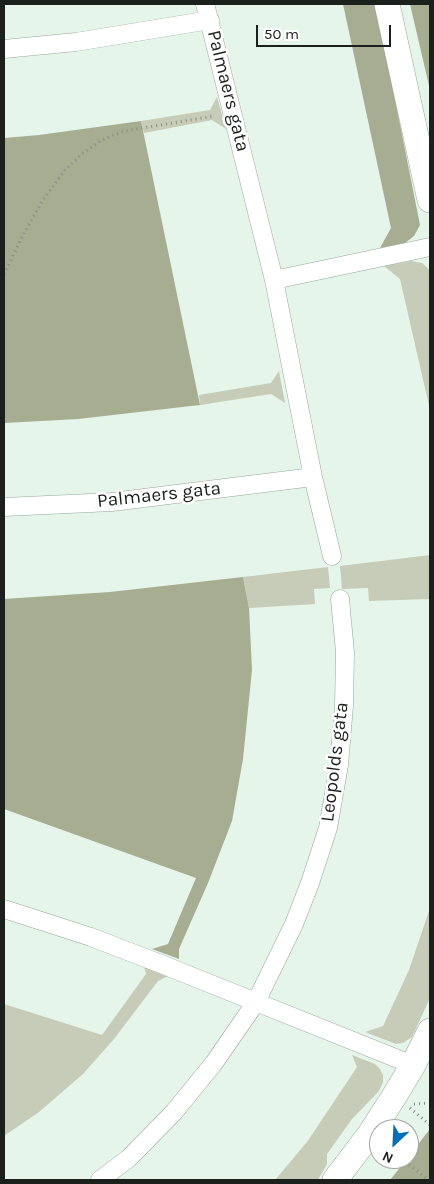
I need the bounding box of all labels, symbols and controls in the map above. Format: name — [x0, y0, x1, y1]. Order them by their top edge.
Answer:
scale bar — [259, 15, 394, 47]
text: 50 m — [264, 25, 299, 43]
street label: Palmaers gata — [202, 28, 254, 154]
street label: Palmaers gata — [96, 477, 222, 513]
street label: Leopolds gata — [316, 701, 354, 823]
north arrow — [369, 1119, 419, 1169]
text: N — [380, 1147, 396, 1167]

